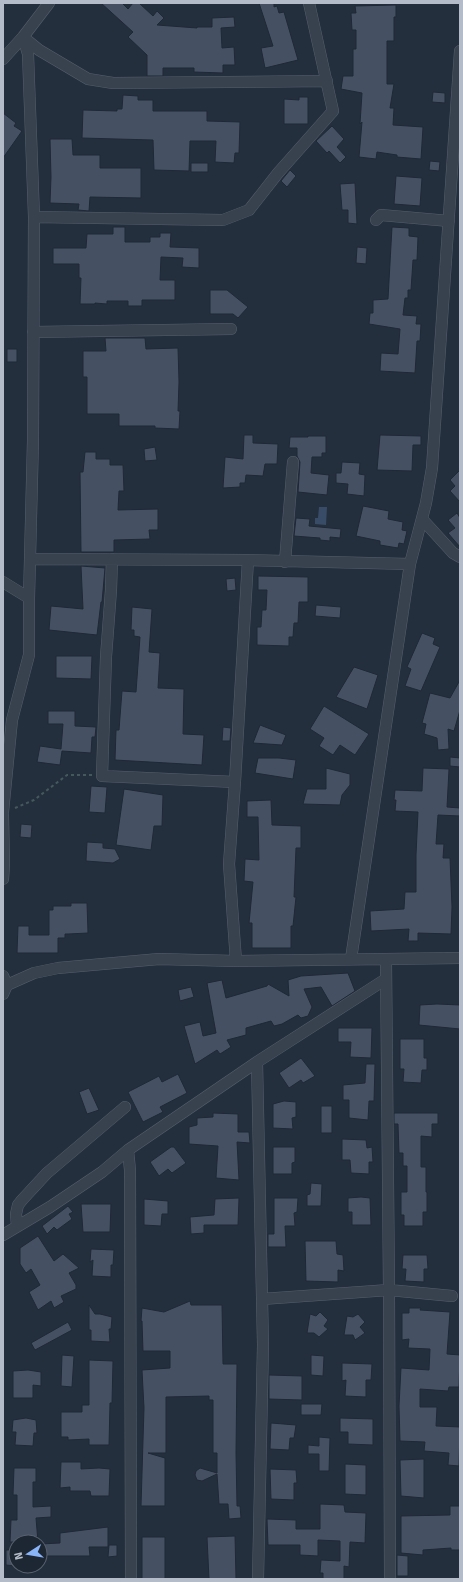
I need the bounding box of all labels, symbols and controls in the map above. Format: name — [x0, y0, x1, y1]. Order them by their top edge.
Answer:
north arrow — [8, 1534, 48, 1574]
text: N — [12, 1551, 26, 1561]

